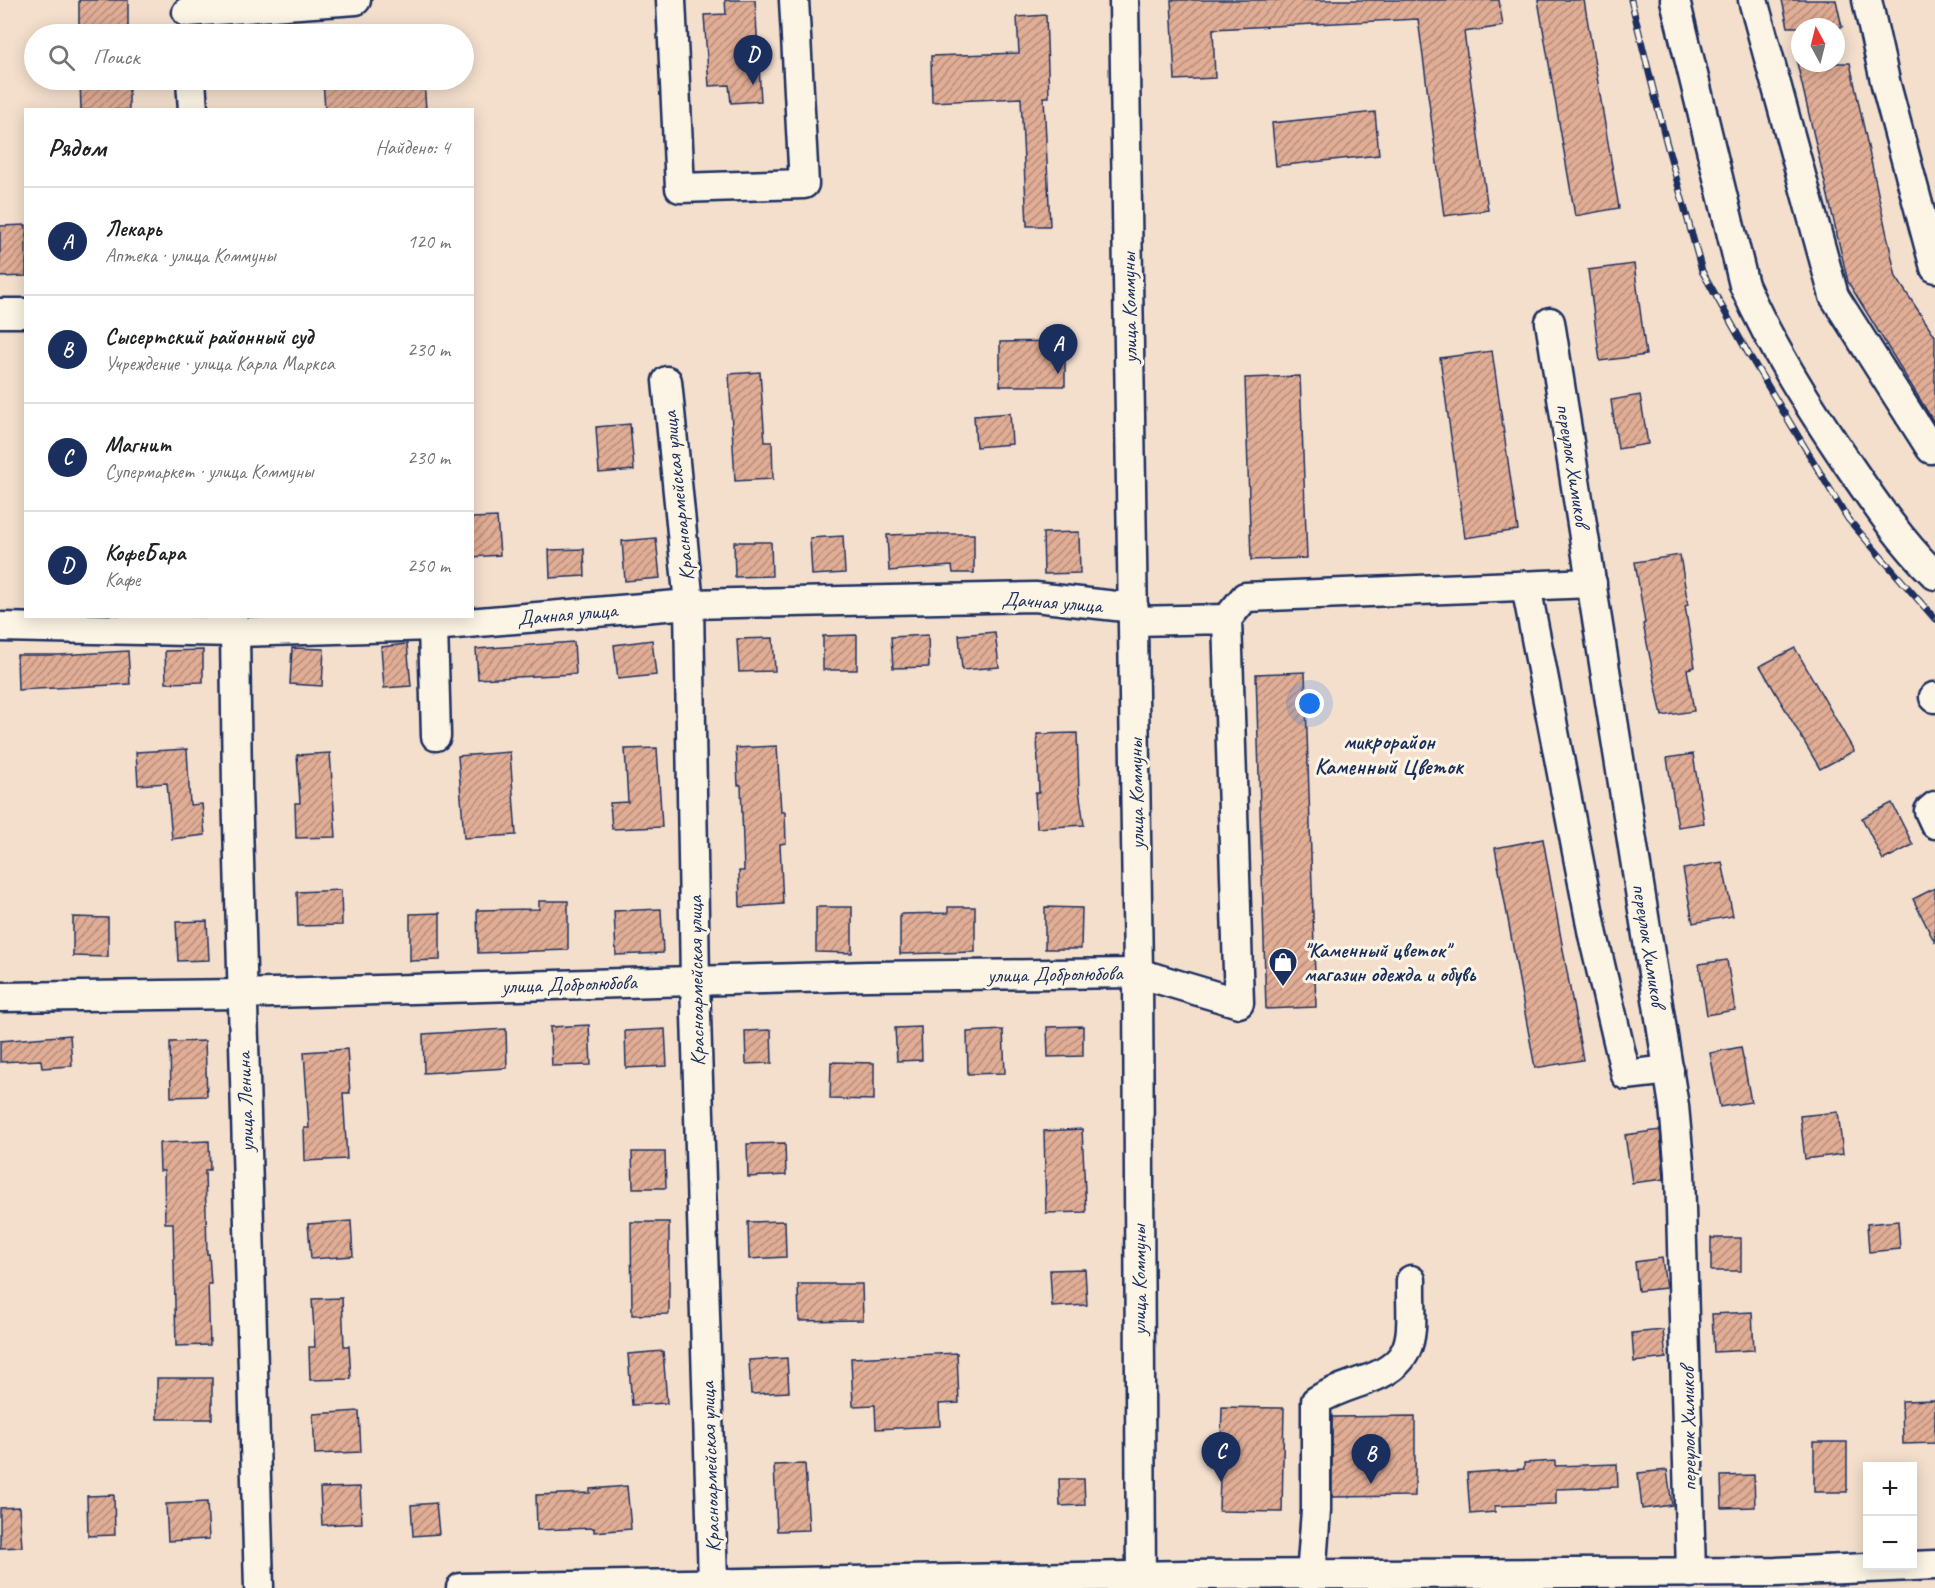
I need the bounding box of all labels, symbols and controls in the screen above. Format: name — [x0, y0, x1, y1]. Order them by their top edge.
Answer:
north arrow — [1791, 18, 1845, 72]
search box — [24, 24, 474, 90]
pin: D — [734, 36, 772, 85]
icon: search — [45, 41, 78, 74]
text: Поиск — [93, 43, 139, 71]
text: Рядом — [48, 131, 106, 164]
text: Найдено: 4 — [375, 135, 450, 160]
text: Лекарь — [105, 215, 162, 243]
text: A — [62, 229, 73, 254]
text: 120 m — [407, 229, 450, 254]
text: Аптека · улица Коммуны — [105, 243, 276, 268]
street label: улица Коммуны — [1115, 250, 1143, 366]
text: Сысертский районный суд — [105, 323, 313, 351]
pin: A — [1038, 324, 1078, 374]
text: B — [62, 337, 73, 362]
text: 230 m — [407, 337, 450, 362]
text: Учреждение · улица Карла Маркса — [105, 351, 334, 376]
street label: переулок Химиков — [1550, 402, 1596, 533]
street label: Красноармейская улица — [656, 408, 700, 582]
text: Магнит — [105, 431, 171, 459]
text: C — [63, 445, 72, 470]
text: 230 m — [407, 445, 450, 470]
text: Супермаркет · улица Коммуны — [105, 459, 313, 484]
text: КофеБара — [105, 539, 185, 567]
text: D — [62, 553, 73, 578]
text: 250 m — [407, 553, 450, 578]
text: Кафе — [105, 567, 140, 592]
street label: Дачная улица — [1001, 586, 1105, 619]
street label: Дачная улица — [516, 596, 621, 631]
your location — [1295, 689, 1324, 718]
district label: микрорайон Каменный Цветок — [1315, 728, 1465, 781]
street label: улица Коммуны — [1122, 736, 1150, 852]
street label: переулок Химиков — [1626, 882, 1672, 1013]
street label: Красноармейская улица — [681, 894, 710, 1066]
place label: "Каменный цветок" магазин одежда и обувь — [1304, 937, 1477, 987]
shop icon: "Каменный цветок" магазин одежда и обувь — [1267, 946, 1299, 988]
street label: улица Добролюбова — [985, 960, 1124, 988]
street label: улица Добролюбова — [499, 969, 639, 999]
street label: улица Ленина — [230, 1049, 260, 1154]
street label: улица Коммуны — [1126, 1223, 1152, 1337]
street label: переулок Химиков — [1674, 1362, 1702, 1491]
street label: Красноармейская улица — [694, 1380, 726, 1553]
pin: C — [1202, 1432, 1240, 1482]
pin: B — [1352, 1434, 1390, 1484]
map controls — [1863, 1462, 1917, 1570]
button: + — [1863, 1462, 1917, 1516]
button: − — [1863, 1516, 1917, 1570]

